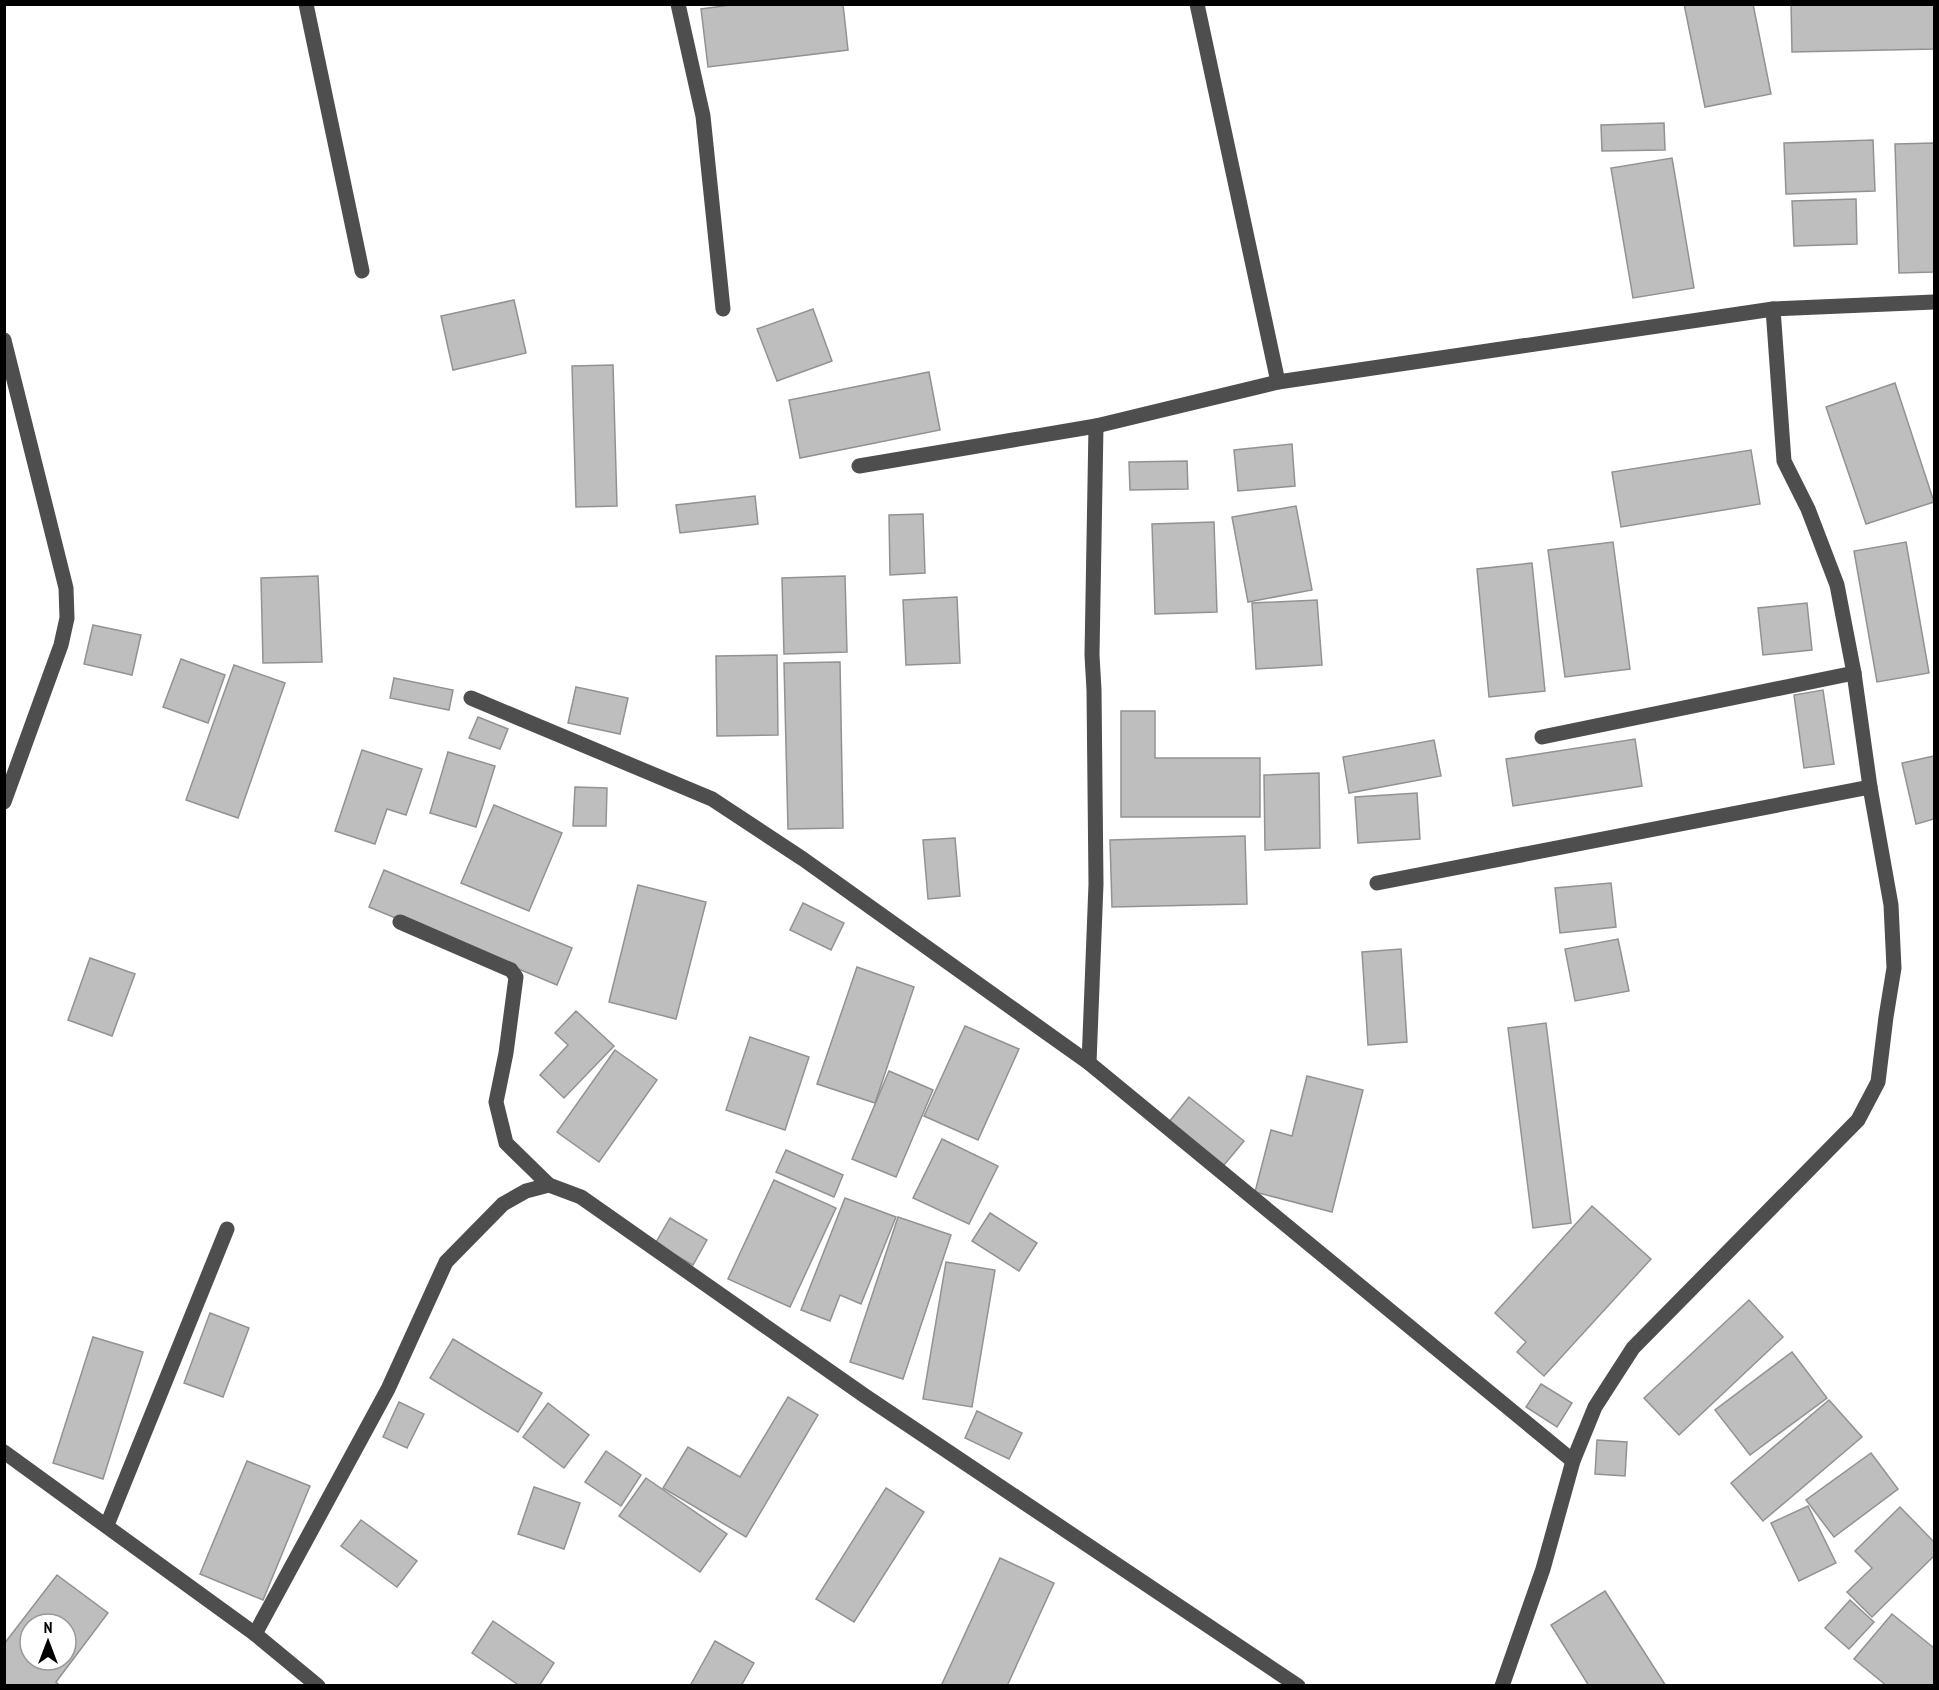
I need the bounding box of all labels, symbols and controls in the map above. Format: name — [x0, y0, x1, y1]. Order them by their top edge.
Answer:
north arrow — [18, 1612, 78, 1672]
text: N — [44, 1617, 52, 1637]

